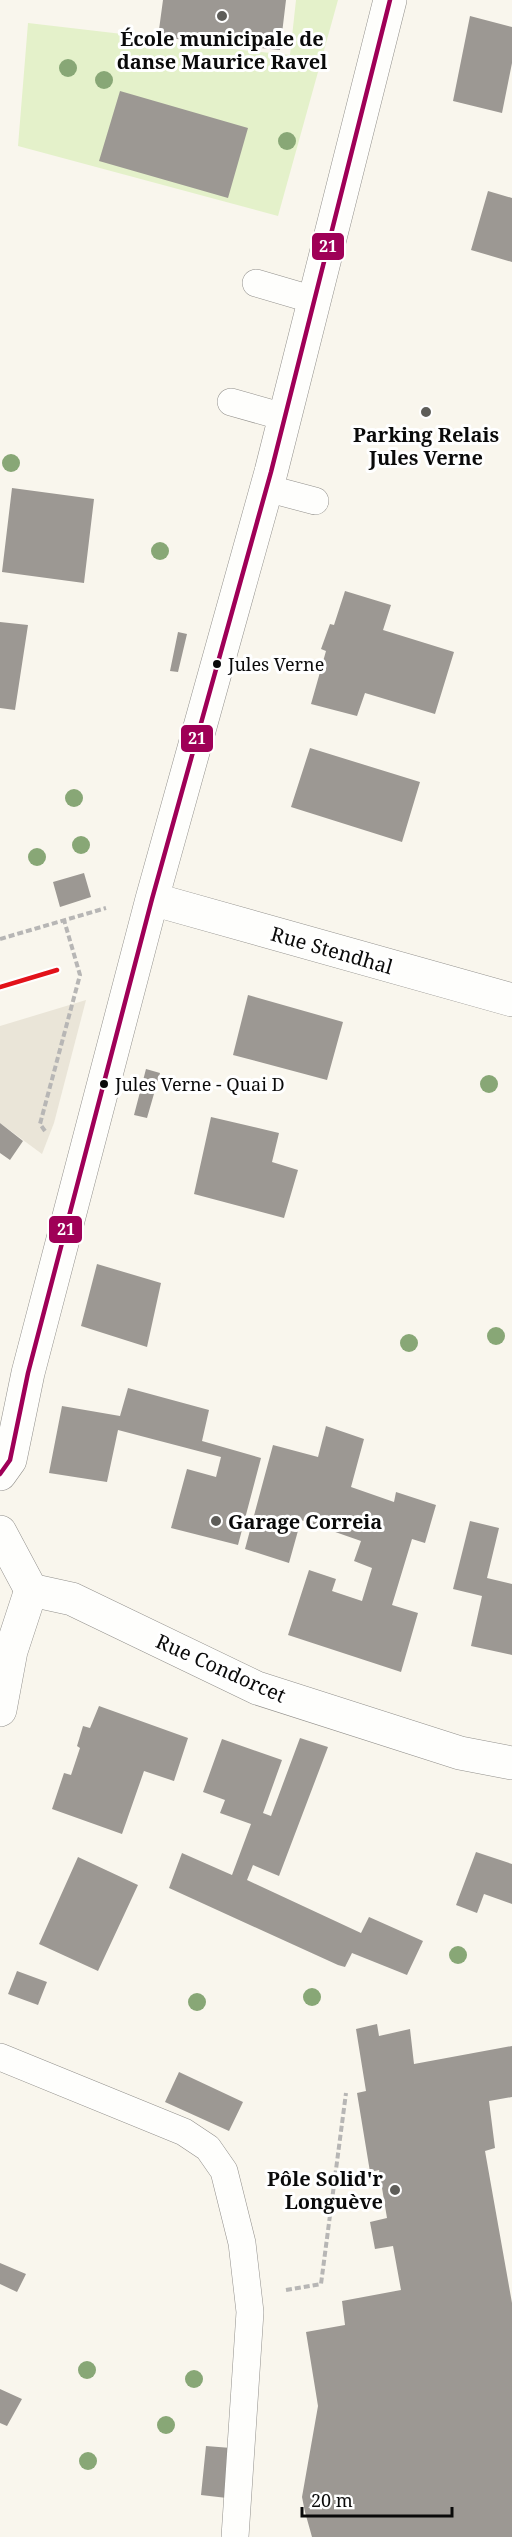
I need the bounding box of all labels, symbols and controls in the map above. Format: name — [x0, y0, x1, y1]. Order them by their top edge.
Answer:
marker: École municipale de danse Maurice Ravel — [215, 9, 229, 23]
place label: École municipale de danse Maurice Ravel — [117, 25, 327, 75]
line badge: 21 — [311, 232, 345, 261]
text: 21 — [319, 235, 337, 257]
marker: Parking Relais Jules Verne — [419, 405, 433, 419]
place label: Parking Relais Jules Verne — [353, 421, 499, 471]
place label: Jules Verne — [227, 652, 324, 676]
marker: Jules Verne — [211, 658, 223, 670]
line badge: 21 — [180, 724, 214, 753]
text: 21 — [188, 727, 206, 749]
street label: Rue Stendhal — [268, 920, 396, 980]
place label: Jules Verne - Quai D — [114, 1072, 285, 1096]
marker: Jules Verne - Quai D — [98, 1078, 110, 1090]
line badge: 21 — [48, 1215, 83, 1244]
text: 21 — [57, 1218, 75, 1240]
place label: Garage Correia — [228, 1508, 382, 1535]
marker: Garage Correia — [209, 1514, 223, 1528]
street label: Rue Condorcet — [152, 1627, 290, 1709]
place label: Pôle Solid'r Longuève — [267, 2165, 384, 2215]
marker: Pôle Solid'r Longuève — [388, 2183, 402, 2197]
scale bar — [302, 2480, 452, 2518]
text: 20 m — [311, 2488, 353, 2512]

